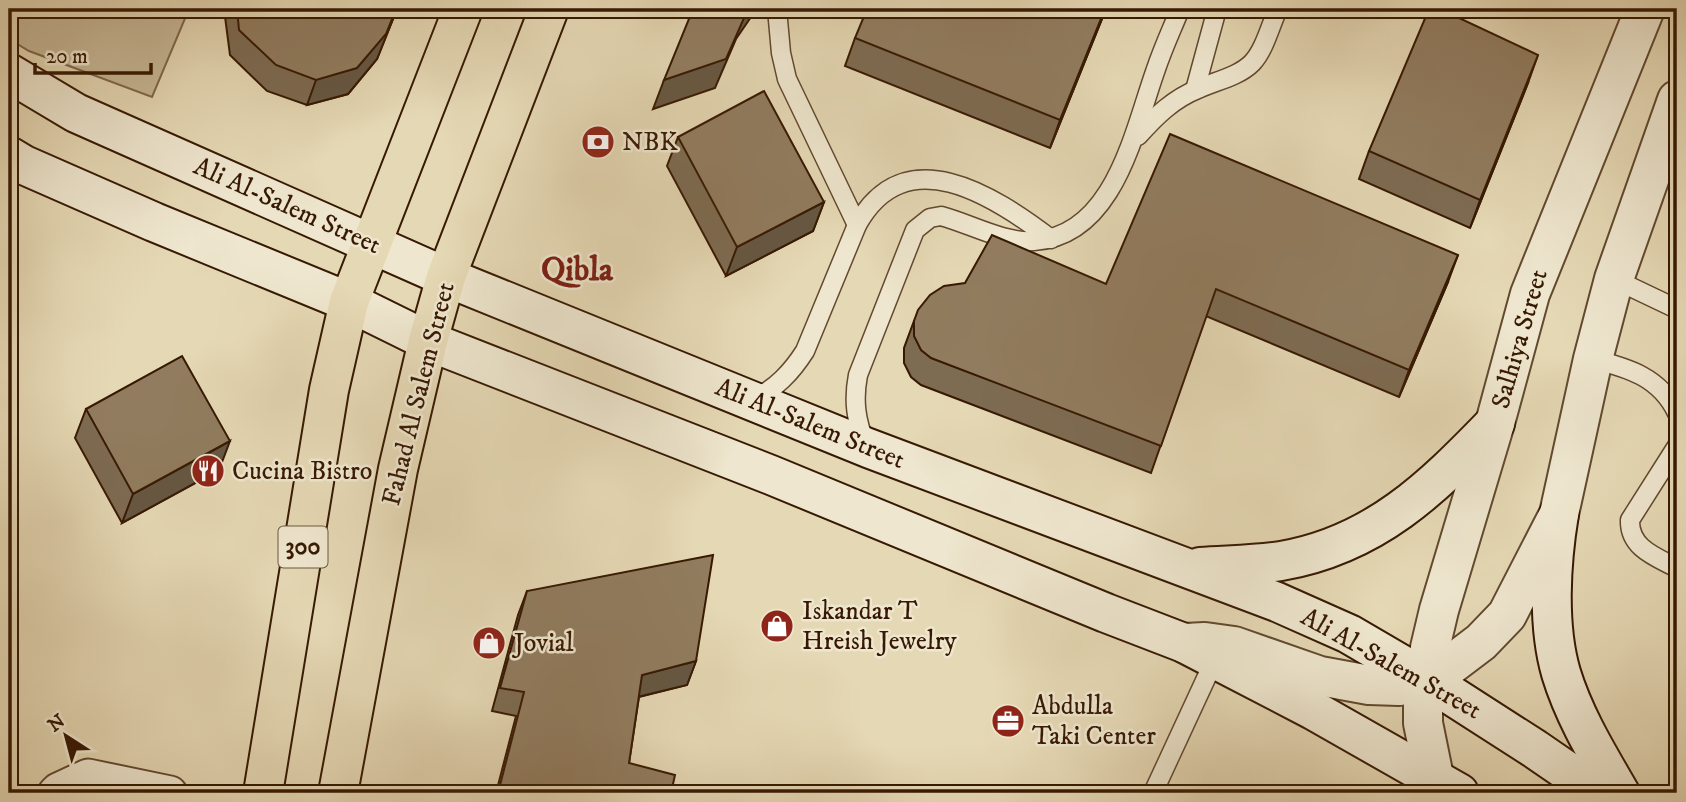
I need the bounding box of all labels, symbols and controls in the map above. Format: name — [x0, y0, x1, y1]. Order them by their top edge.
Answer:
scale bar — [35, 32, 150, 76]
text: 20 m — [46, 44, 88, 70]
bank icon: NBK — [579, 123, 617, 161]
place label: NBK — [622, 126, 679, 159]
street label: Ali Al-Salem Street — [188, 150, 386, 262]
district label: Qibla — [541, 250, 614, 291]
street label: Salhiya Street — [1484, 266, 1556, 412]
street label: Fahad Al Salem Street — [375, 279, 463, 509]
street label: Ali Al-Salem Street — [710, 371, 910, 477]
restaurant icon: Cucina Bistro — [189, 452, 227, 490]
place label: Cucina Bistro — [232, 455, 372, 488]
road number: 300 — [278, 526, 328, 568]
place label: Iskandar T Hreish Jewelry — [802, 595, 957, 658]
street label: Ali Al-Salem Street — [1295, 601, 1487, 727]
shop icon: Iskandar T Hreish Jewelry — [758, 607, 796, 645]
shop icon: Jovial — [470, 624, 508, 662]
place label: Jovial — [512, 627, 574, 660]
place label: Abdulla Taki Center — [1032, 690, 1156, 753]
north arrow — [32, 700, 102, 770]
office icon: Abdulla Taki Center — [989, 702, 1027, 740]
text: N — [44, 709, 70, 737]

